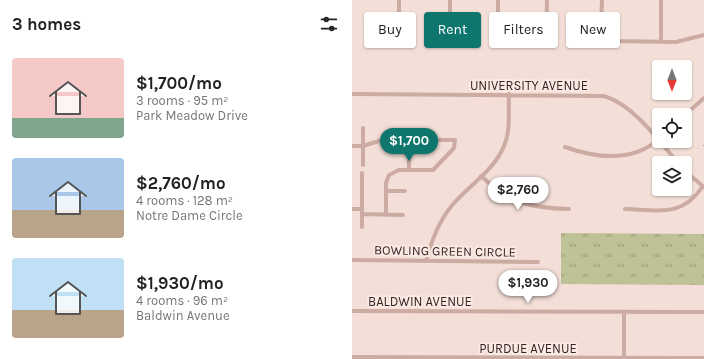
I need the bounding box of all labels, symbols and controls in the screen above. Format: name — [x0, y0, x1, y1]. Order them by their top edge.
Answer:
chip: Buy — [364, 12, 416, 48]
chip: Rent — [424, 12, 481, 48]
chip: Filters — [489, 12, 558, 48]
chip: New — [566, 12, 620, 48]
icon: filters — [318, 13, 340, 35]
text: 3 homes — [12, 14, 81, 34]
north arrow — [652, 60, 692, 100]
map controls — [652, 60, 692, 196]
text: $1,700/mo — [136, 73, 222, 93]
icon: home — [44, 74, 92, 122]
street label: UNIVERSITY AVENUE — [470, 78, 588, 93]
text: 3 rooms · 95 m² — [136, 93, 229, 108]
text: Park Meadow Drive — [136, 108, 248, 123]
button: locate — [652, 108, 692, 148]
pin: $1,700 — [376, 128, 442, 162]
text: $1,700 — [389, 133, 429, 148]
button: layers — [652, 156, 692, 196]
text: $2,760/mo — [136, 173, 226, 193]
icon: home — [44, 174, 92, 222]
pin: $2,760 — [485, 177, 551, 211]
text: $2,760 — [497, 182, 539, 197]
text: 4 rooms · 128 m² — [136, 193, 233, 208]
text: Notre Dame Circle — [136, 208, 243, 223]
street label: BOWLING GREEN CIRCLE — [374, 242, 516, 260]
pin: $1,930 — [495, 270, 561, 304]
text: $1,930/mo — [136, 273, 224, 293]
icon: home — [44, 274, 92, 322]
text: $1,930 — [507, 275, 549, 290]
text: 4 rooms · 96 m² — [136, 293, 228, 308]
street label: BALDWIN AVENUE — [368, 294, 472, 309]
text: Baldwin Avenue — [136, 308, 230, 323]
street label: PURDUE AVENUE — [479, 341, 577, 356]

